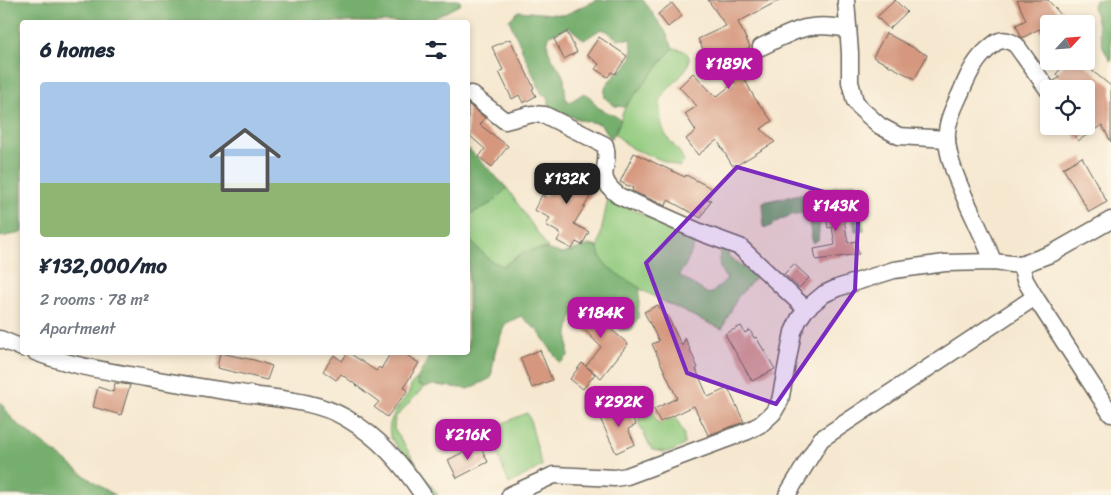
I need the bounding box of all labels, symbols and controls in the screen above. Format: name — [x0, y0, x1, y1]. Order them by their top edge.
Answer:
north arrow — [1040, 15, 1095, 70]
map controls — [1040, 15, 1095, 135]
text: 6 homes — [40, 31, 115, 69]
icon: filters — [422, 36, 450, 64]
pin: ¥189K — [694, 48, 764, 90]
text: ¥189K — [707, 49, 751, 78]
button: locate — [1040, 80, 1095, 135]
icon: home — [200, 115, 290, 205]
pin: ¥132K — [532, 162, 602, 205]
text: ¥132K — [545, 164, 589, 193]
pin: ¥143K — [801, 190, 871, 232]
text: ¥143K — [814, 191, 858, 220]
text: ¥132,000/mo — [40, 247, 167, 285]
text: 2 rooms · 78 m² — [40, 285, 149, 314]
pin: ¥184K — [566, 296, 636, 339]
text: ¥184K — [578, 298, 624, 327]
text: Apartment — [40, 314, 116, 343]
pin: ¥292K — [584, 386, 654, 428]
text: ¥292K — [596, 387, 642, 416]
pin: ¥216K — [433, 418, 503, 461]
text: ¥216K — [446, 420, 490, 449]

